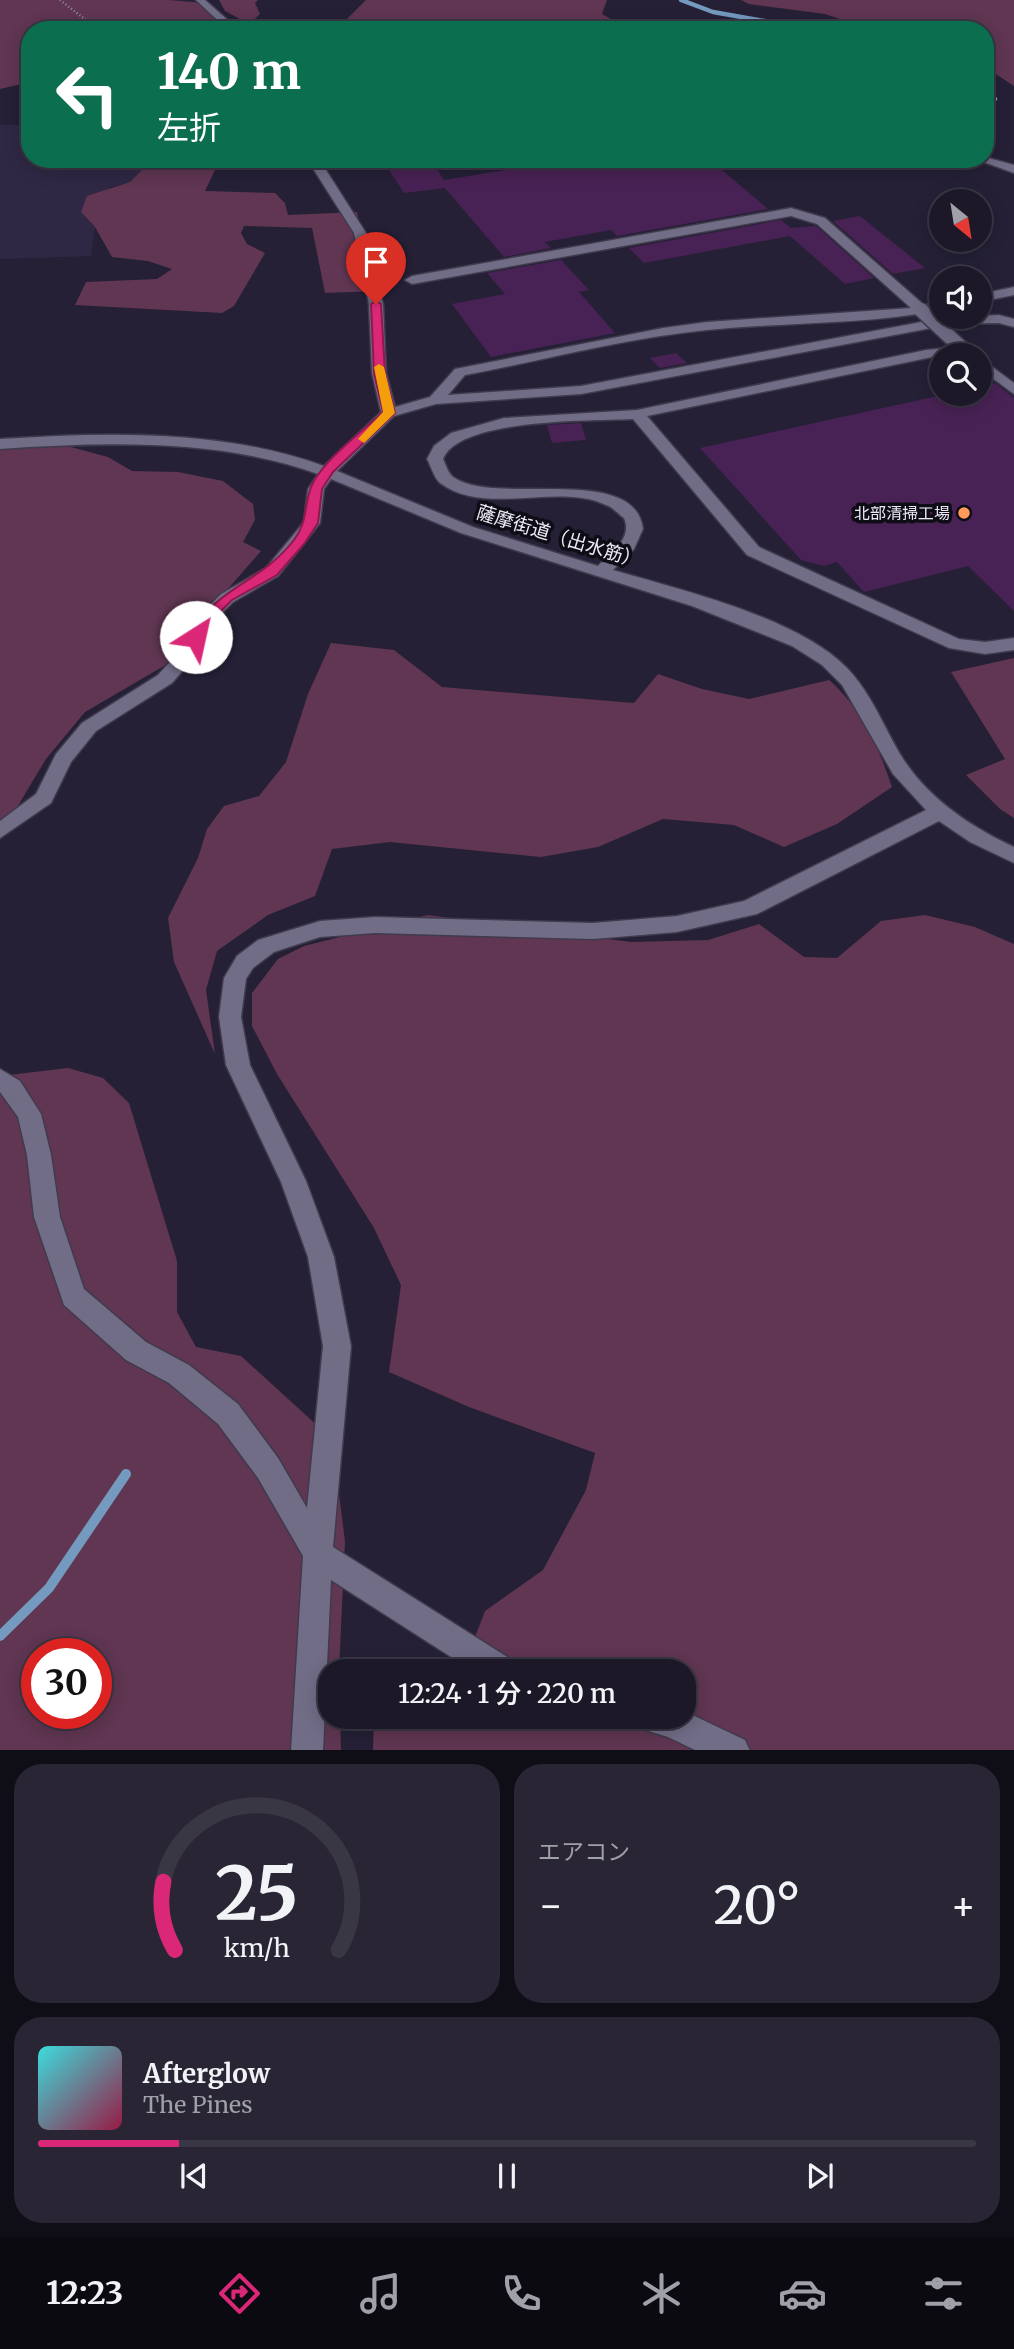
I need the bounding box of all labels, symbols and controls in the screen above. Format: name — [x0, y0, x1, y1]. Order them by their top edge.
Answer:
text: 140 m — [157, 41, 301, 102]
icon: left — [42, 49, 133, 140]
text: 左折 — [157, 108, 221, 148]
north arrow — [929, 189, 992, 252]
map controls — [929, 189, 992, 406]
pin — [346, 232, 406, 304]
icon: arrive — [357, 243, 395, 281]
button: sound — [929, 266, 992, 329]
button: search — [929, 343, 992, 406]
street label: 薩摩街道（出水筋） — [474, 500, 644, 572]
place label: 北部清掃工場 — [854, 503, 950, 523]
marker: 北部清掃工場 — [956, 505, 972, 521]
position arrow — [159, 600, 233, 674]
speed limit sign: 30 — [21, 1638, 112, 1729]
text: 12:24 · 1 分 · 220 m — [398, 1677, 616, 1710]
text: エアコン — [538, 1837, 630, 1866]
text: 25 — [215, 1848, 299, 1940]
text: 20° — [714, 1873, 800, 1938]
text: − — [538, 1882, 563, 1929]
text: + — [951, 1882, 976, 1929]
text: km/h — [224, 1931, 290, 1963]
text: Afterglow — [143, 2057, 270, 2090]
text: The Pines — [143, 2090, 253, 2119]
icon: previous — [175, 2157, 213, 2195]
icon: pause — [488, 2157, 526, 2195]
icon: next — [801, 2157, 839, 2195]
icon: directions — [215, 2269, 264, 2318]
icon: music — [356, 2269, 405, 2318]
icon: phone — [497, 2269, 546, 2318]
icon: climate — [637, 2269, 686, 2318]
icon: car — [778, 2269, 827, 2318]
icon: filters — [919, 2269, 968, 2318]
text: 12:23 — [46, 2273, 123, 2313]

